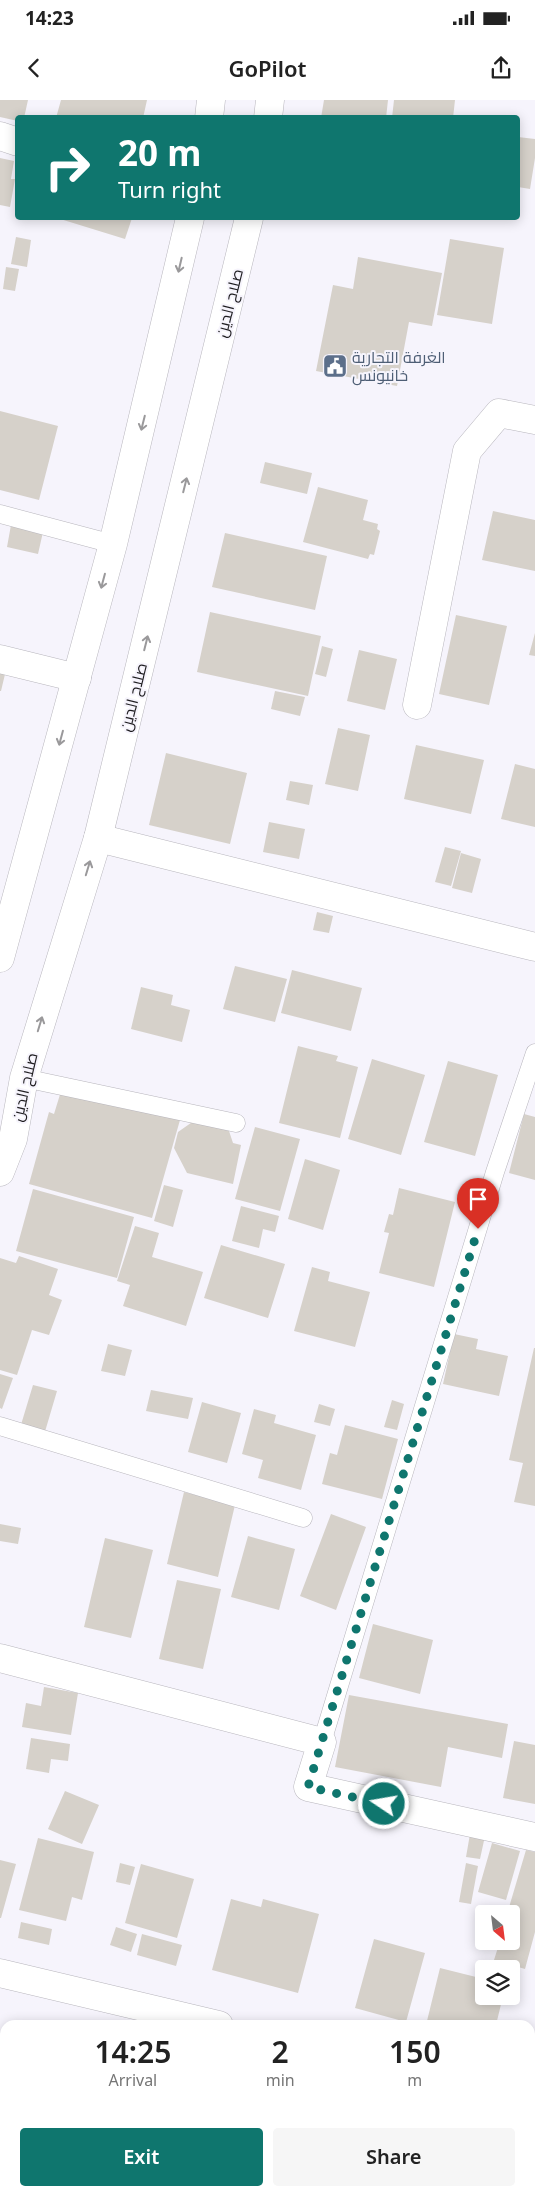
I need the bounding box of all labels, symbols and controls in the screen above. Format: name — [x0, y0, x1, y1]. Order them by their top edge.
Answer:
text: 14:23 — [25, 5, 74, 31]
text: GoPilot — [228, 53, 307, 83]
icon: back — [20, 54, 48, 82]
icon: share — [487, 54, 515, 82]
text: 20 m — [118, 129, 201, 176]
icon: right — [35, 135, 100, 200]
text: Turn right — [118, 174, 221, 204]
one-way arrow — [175, 257, 184, 273]
street label: صلاح الدين — [210, 266, 249, 340]
place label: الغرفة التجارية خانيونس — [352, 346, 446, 386]
public building icon: الغرفة التجارية خانيونس — [322, 353, 348, 379]
one-way arrow — [138, 415, 147, 431]
one-way arrow — [181, 478, 190, 494]
one-way arrow — [98, 572, 107, 588]
one-way arrow — [142, 636, 151, 652]
street label: صلاح الدين — [114, 660, 153, 734]
one-way arrow — [55, 729, 65, 745]
one-way arrow — [84, 861, 94, 877]
one-way arrow — [36, 1016, 46, 1032]
street label: صلاح الدين — [5, 1050, 44, 1124]
pin — [457, 1178, 499, 1229]
icon: arrive — [464, 1185, 492, 1213]
position arrow — [357, 1777, 409, 1829]
north arrow — [475, 1905, 520, 1950]
map controls — [475, 1905, 520, 2005]
button: layers — [475, 1960, 520, 2005]
text: 14:25 — [94, 2031, 171, 2072]
text: 2 — [272, 2031, 289, 2072]
text: 150 — [389, 2031, 441, 2072]
text: Arrival — [108, 2069, 157, 2091]
text: min — [266, 2069, 295, 2091]
text: m — [407, 2069, 422, 2091]
button: Exit — [20, 2128, 263, 2186]
button: Share — [273, 2128, 515, 2186]

